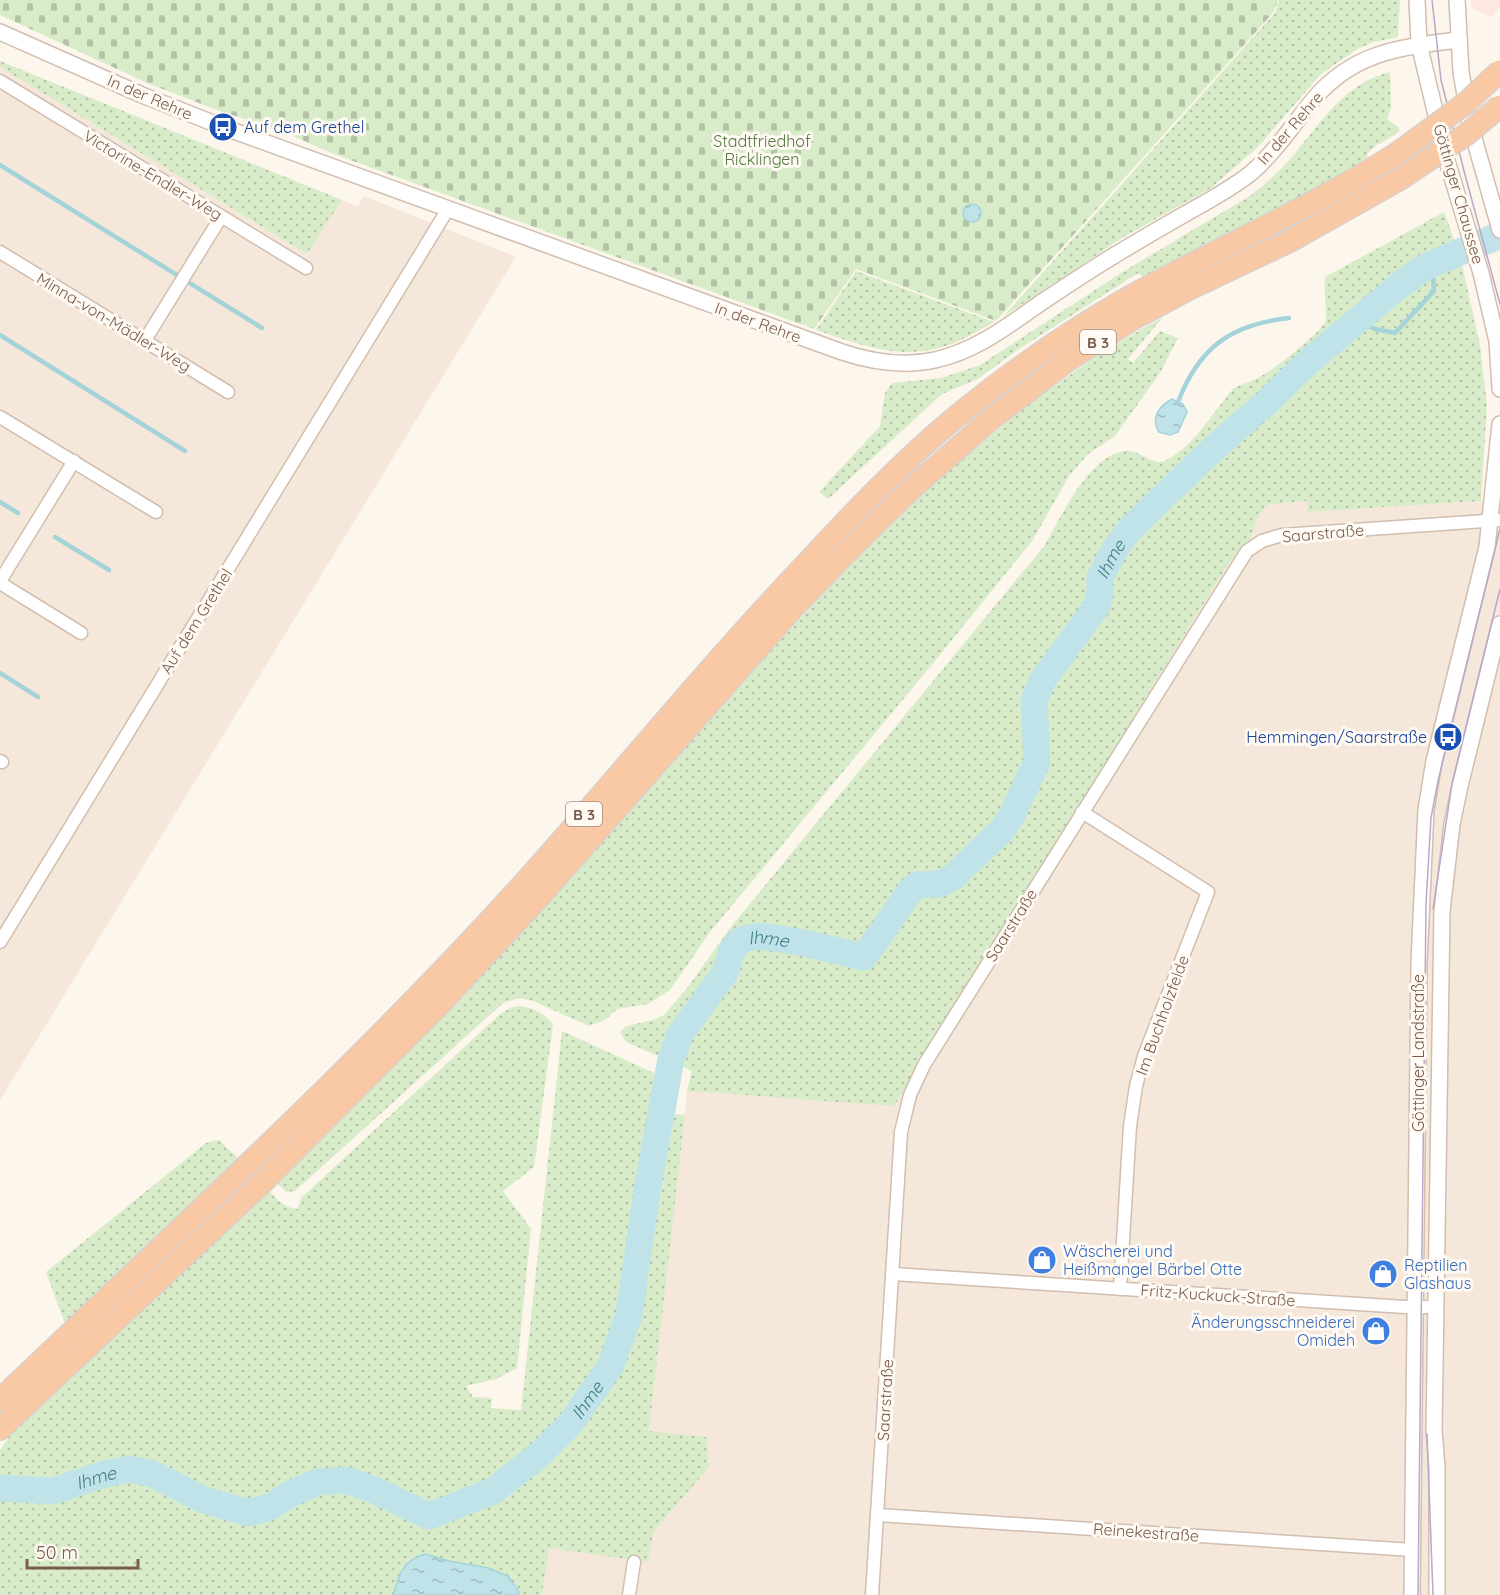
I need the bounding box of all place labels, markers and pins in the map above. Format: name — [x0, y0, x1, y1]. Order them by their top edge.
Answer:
bus stop icon: Auf dem Grethel — [207, 111, 239, 143]
place label: Auf dem Grethel — [244, 117, 364, 137]
bus stop icon: Hemmingen/Saarstraße — [1432, 721, 1464, 753]
place label: Hemmingen/Saarstraße — [1246, 727, 1427, 747]
place label: Wäscherei und Heißmangel Bärbel Otte — [1063, 1241, 1242, 1279]
shop icon: Wäscherei und Heißmangel Bärbel Otte — [1026, 1244, 1058, 1276]
place label: Reptilien Glashaus — [1404, 1255, 1471, 1293]
shop icon: Reptilien Glashaus — [1367, 1258, 1399, 1290]
place label: Änderungsschneiderei Omideh — [1191, 1312, 1355, 1350]
shop icon: Änderungsschneiderei Omideh — [1360, 1315, 1392, 1347]

